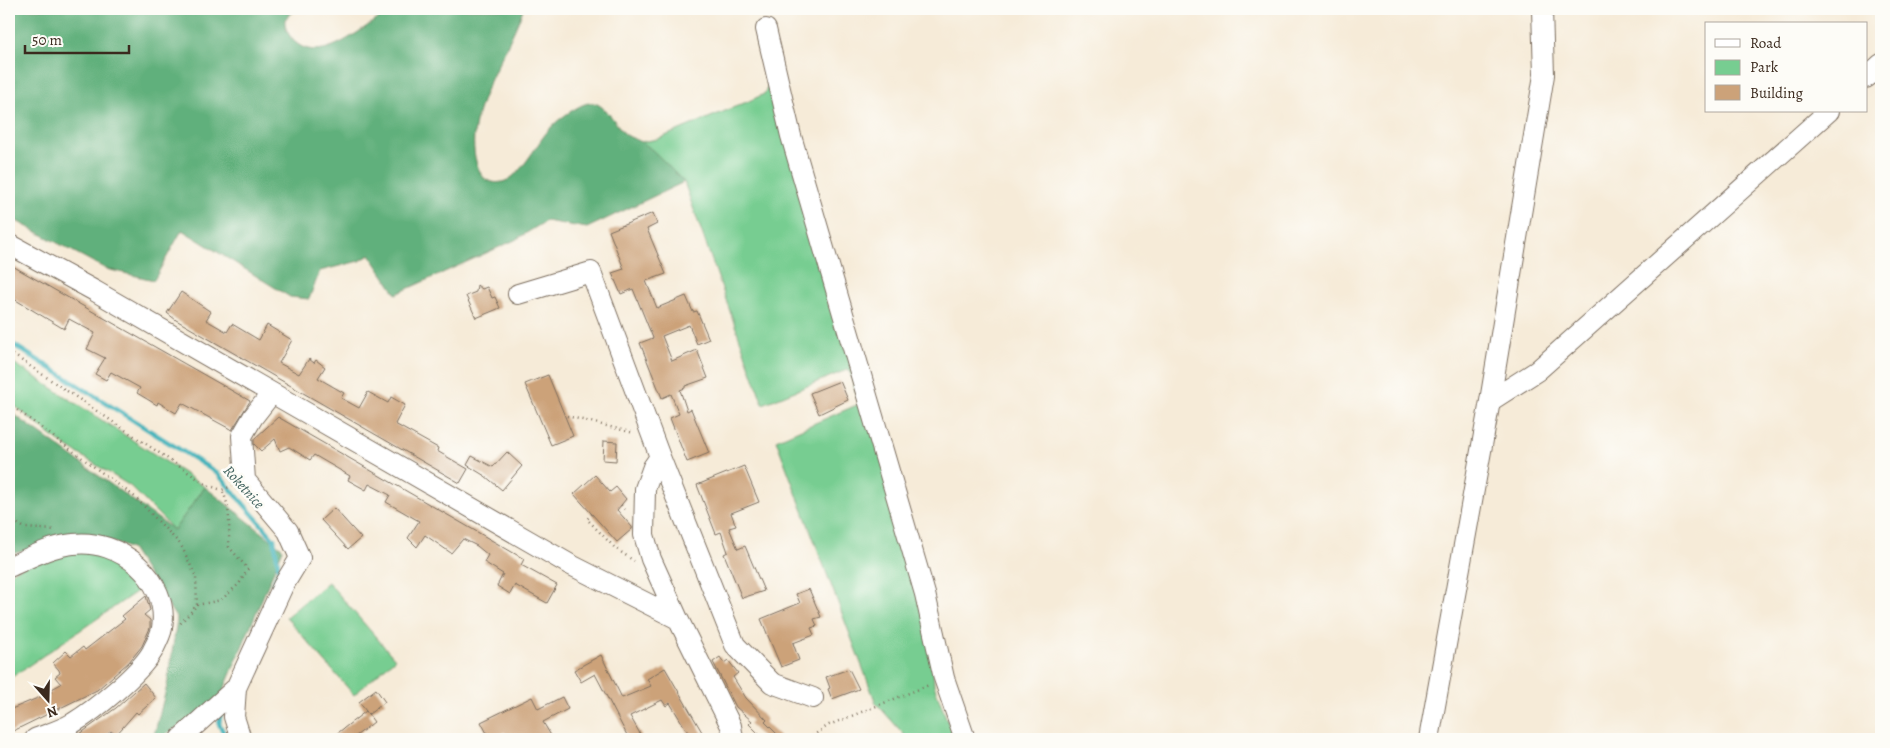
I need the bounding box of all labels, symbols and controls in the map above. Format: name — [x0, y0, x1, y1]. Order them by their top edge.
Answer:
scale bar — [25, 22, 129, 54]
legend — [1705, 22, 1868, 112]
text: 50 m — [32, 30, 62, 50]
text: Road — [1750, 33, 1782, 53]
text: Park — [1750, 57, 1779, 77]
text: Building — [1750, 83, 1803, 103]
water label: Roketnice — [219, 461, 269, 514]
north arrow — [22, 676, 72, 726]
text: N — [44, 701, 60, 722]

